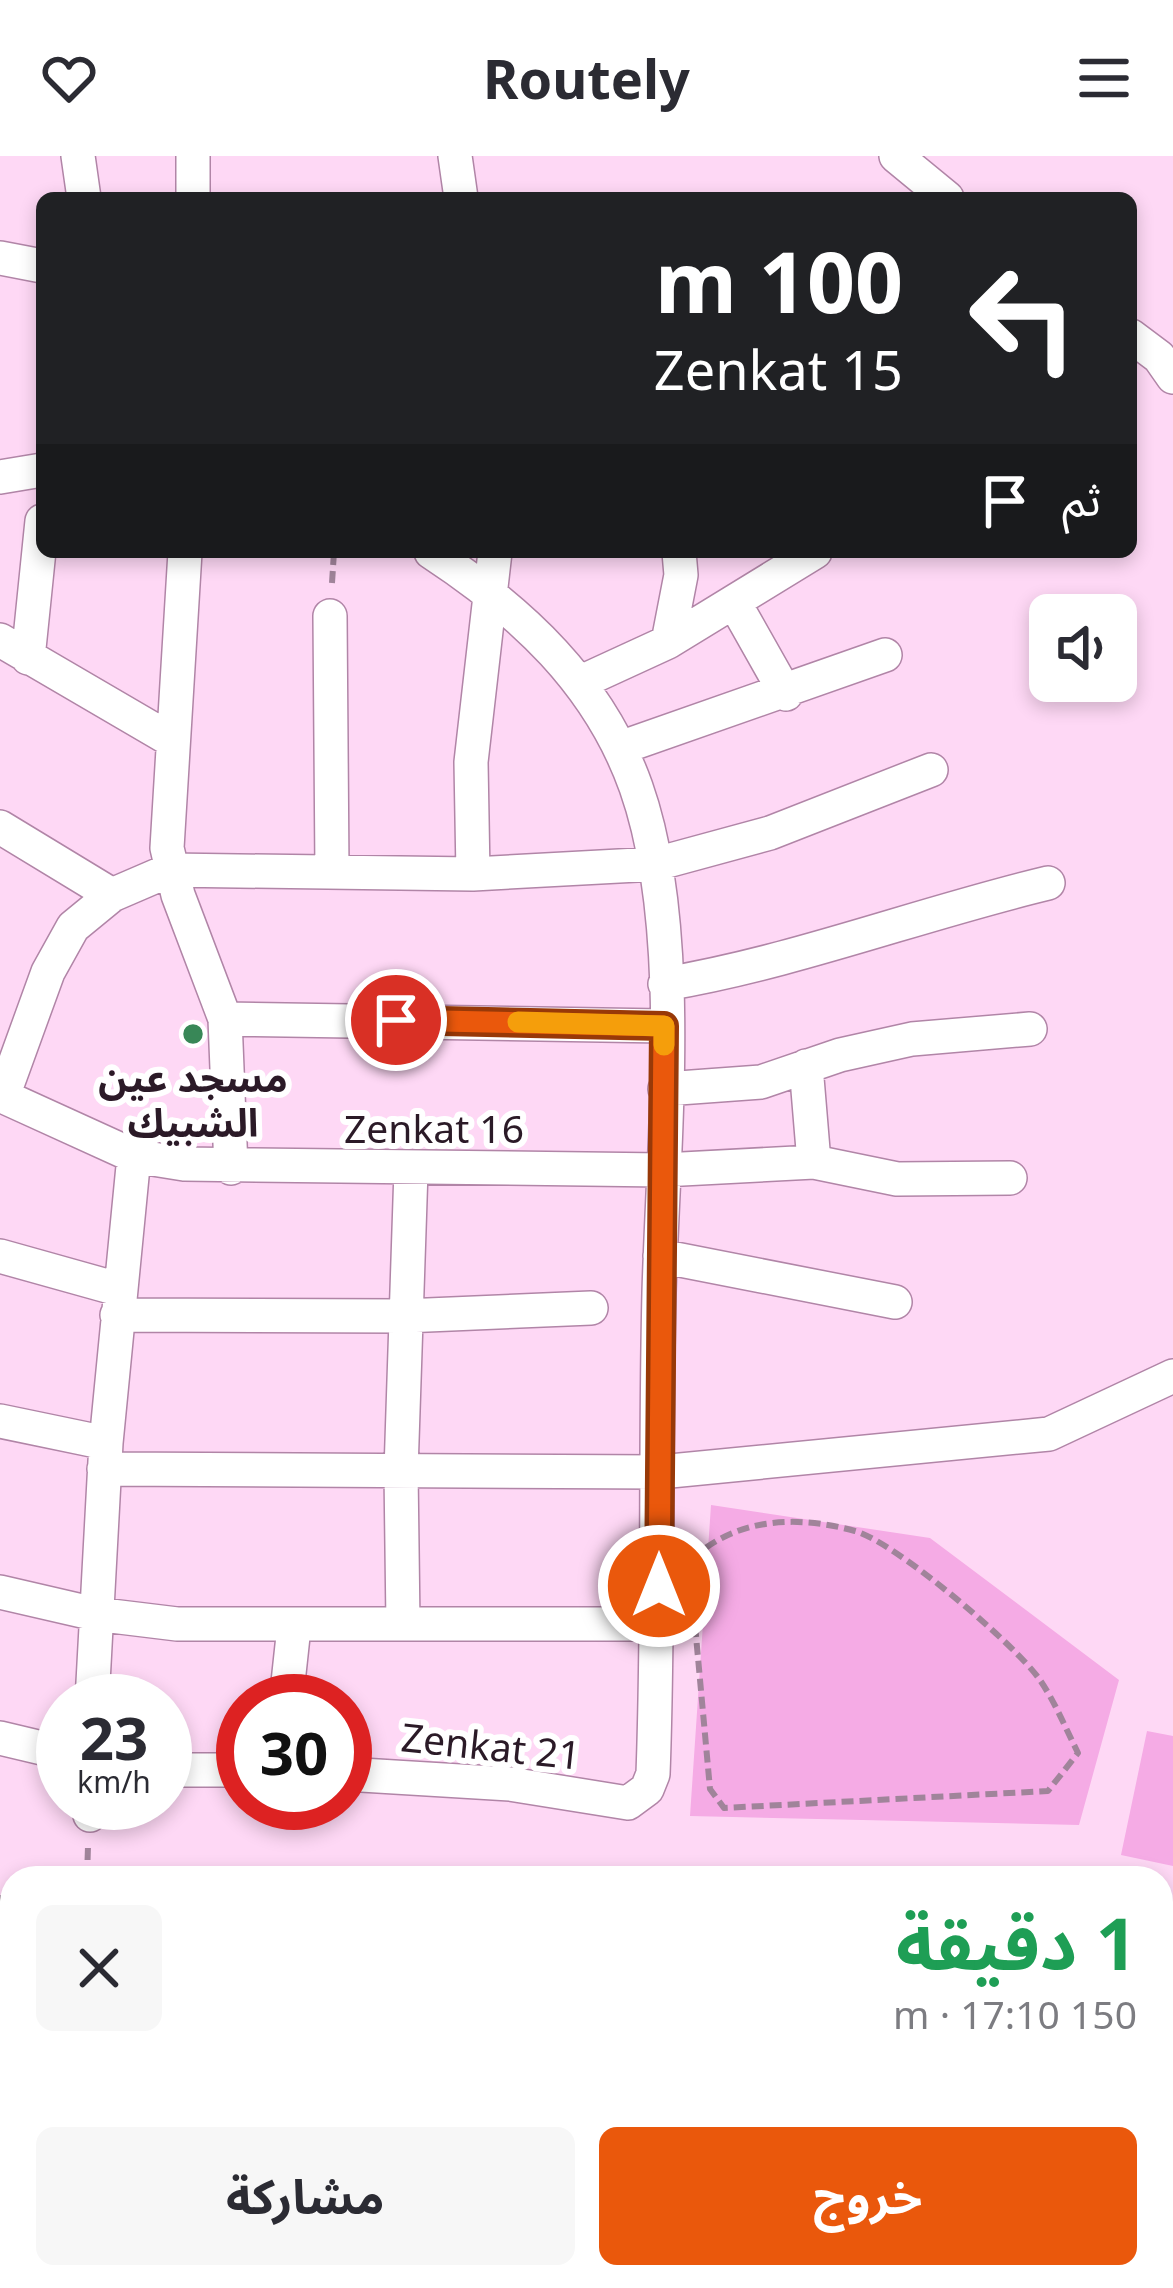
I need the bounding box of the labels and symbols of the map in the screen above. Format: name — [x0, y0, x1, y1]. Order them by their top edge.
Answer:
pin — [345, 969, 447, 1071]
marker: مسجد عين الشبيك — [180, 1021, 206, 1047]
place label: مسجد عين الشبيك — [98, 1050, 288, 1148]
street label: Zenkat 16 — [344, 1101, 524, 1154]
position arrow — [596, 1523, 722, 1649]
speed limit sign: 30 — [216, 1674, 372, 1830]
street label: Zenkat 21 — [399, 1709, 583, 1781]

